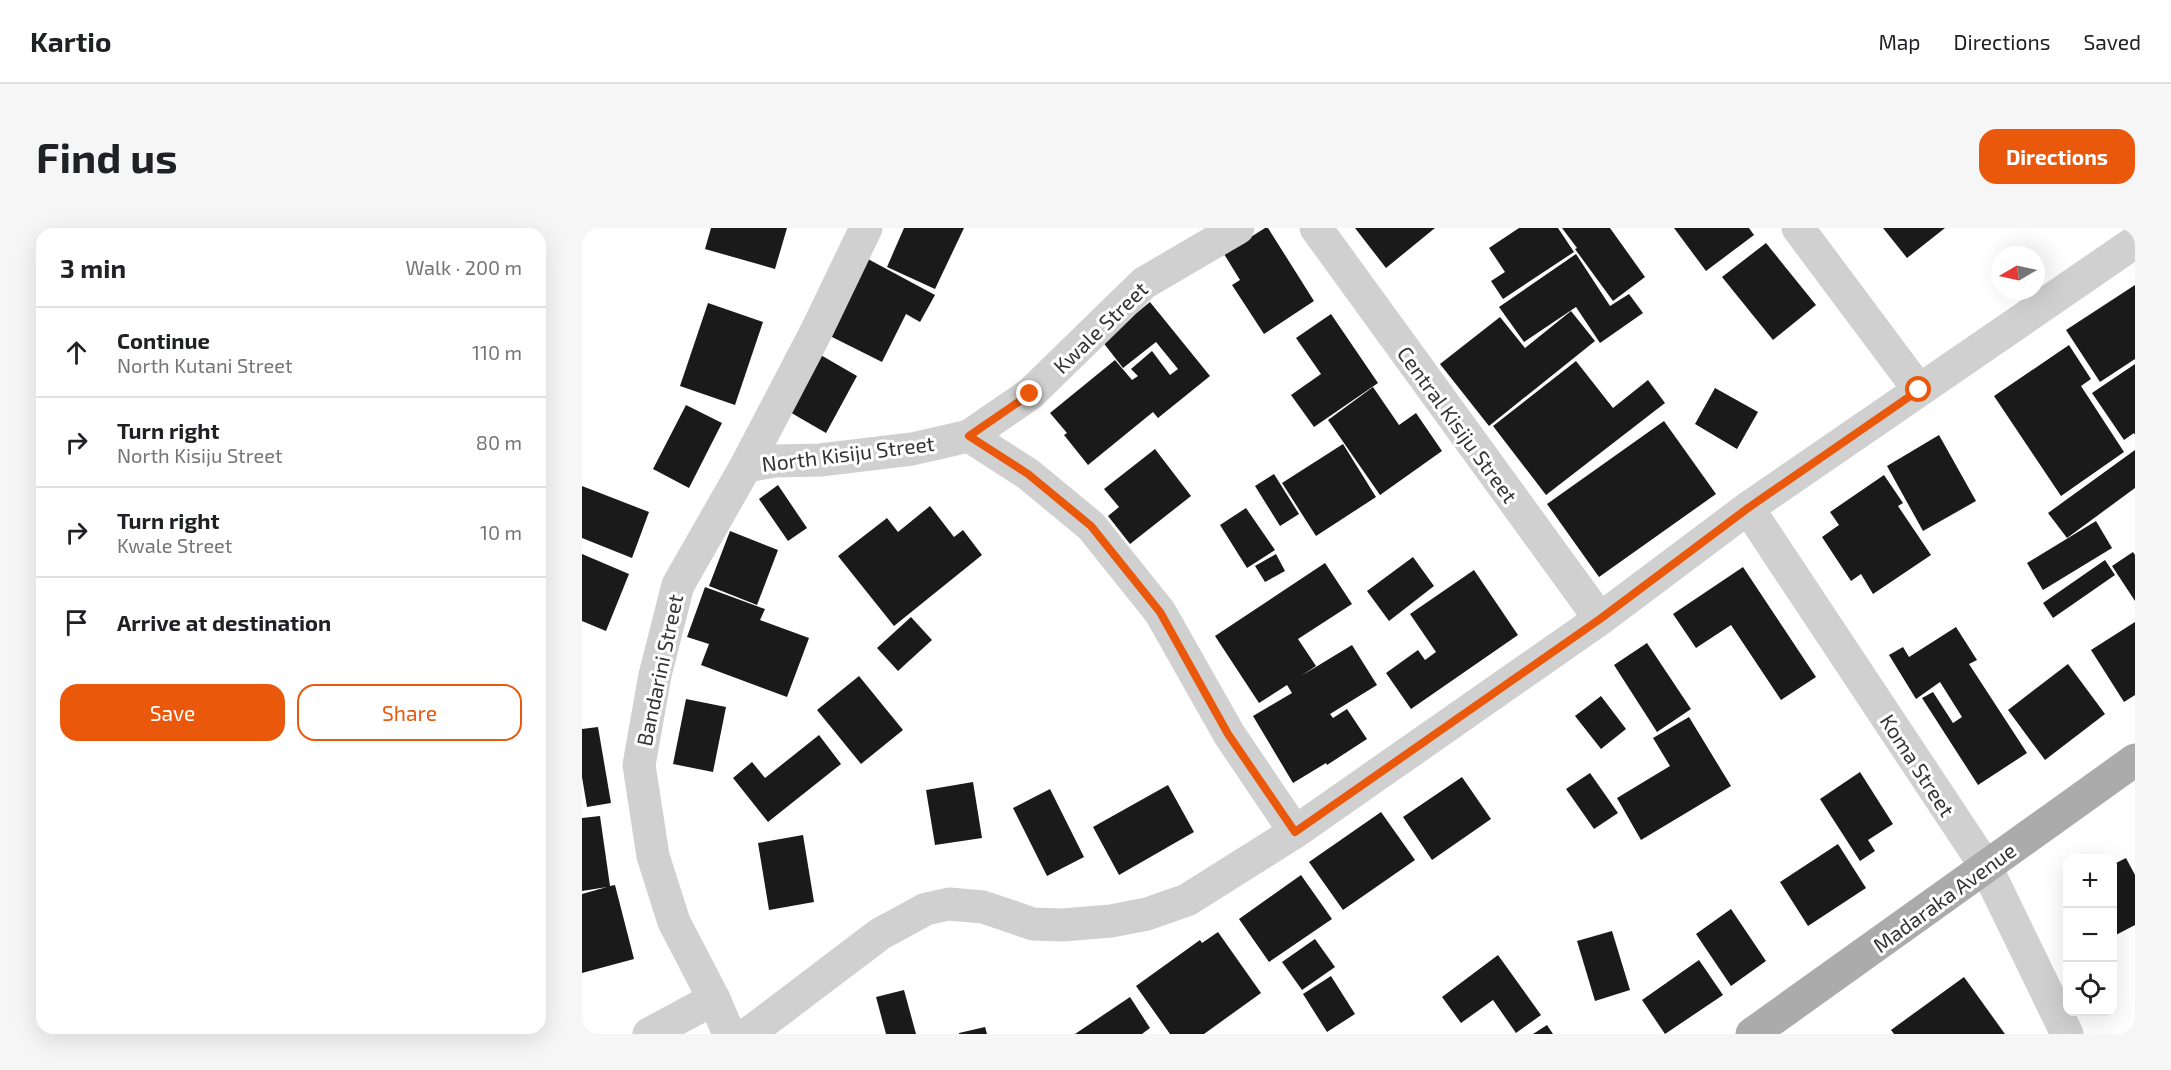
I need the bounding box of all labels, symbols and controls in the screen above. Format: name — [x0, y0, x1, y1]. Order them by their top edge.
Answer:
text: Kartio — [30, 24, 111, 58]
text: Map — [1878, 29, 1921, 54]
text: Directions — [1954, 29, 2050, 54]
text: Saved — [2083, 29, 2141, 54]
button: Directions — [1979, 129, 2135, 184]
text: Find us — [36, 131, 178, 181]
north arrow — [1991, 246, 2045, 300]
text: 3 min — [60, 252, 126, 283]
text: Walk · 200 m — [405, 255, 522, 279]
street label: Kwale Street — [1048, 276, 1152, 378]
text: Continue — [117, 327, 210, 353]
icon: ahead — [60, 336, 93, 369]
text: 110 m — [472, 340, 522, 364]
street label: Central Kisiju Street — [1392, 341, 1523, 508]
text: North Kutani Street — [117, 353, 293, 377]
route start — [1905, 376, 1931, 402]
route end — [1016, 380, 1042, 406]
text: Turn right — [117, 417, 219, 443]
icon: right — [60, 426, 93, 459]
text: 80 m — [476, 430, 522, 454]
street label: North Kisiju Street — [760, 430, 936, 477]
text: North Kisiju Street — [117, 443, 283, 467]
text: Turn right — [117, 507, 219, 533]
icon: right — [60, 516, 93, 549]
text: 10 m — [480, 520, 522, 544]
text: Kwale Street — [117, 533, 232, 557]
street label: Bandarini Street — [631, 592, 687, 748]
icon: arrive — [60, 606, 93, 639]
text: Arrive at destination — [117, 609, 331, 635]
button: Save — [60, 684, 285, 741]
button: Share — [297, 684, 522, 741]
street label: Koma Street — [1876, 709, 1960, 821]
street label: Madaraka Avenue — [1868, 837, 2020, 957]
map controls — [2063, 854, 2117, 1016]
button: + — [2063, 854, 2117, 908]
button: − — [2063, 908, 2117, 962]
button: locate — [2063, 962, 2117, 1016]

